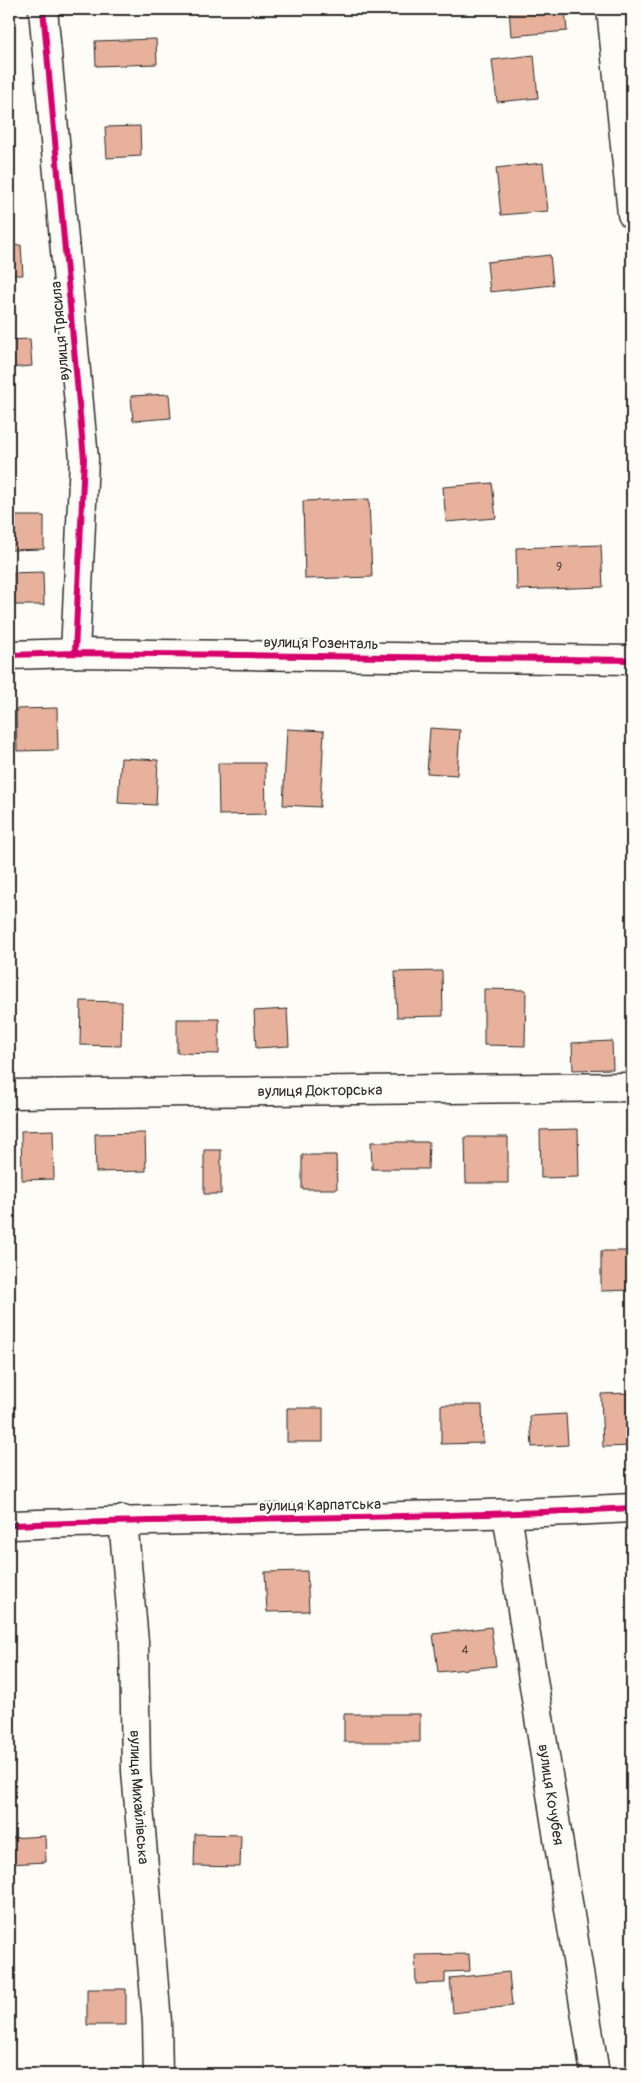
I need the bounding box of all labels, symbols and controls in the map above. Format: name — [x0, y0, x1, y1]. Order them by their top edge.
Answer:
street label: вулиця Трясила — [47, 280, 74, 381]
house number: 9 — [556, 560, 562, 575]
street label: вулиця Розенталь — [263, 633, 379, 654]
street label: вулиця Докторська — [257, 1081, 383, 1101]
street label: вулиця Карпатська — [259, 1495, 381, 1516]
house number: 4 — [462, 1643, 469, 1658]
street label: вулиця Михайлівська — [125, 1730, 153, 1865]
street label: вулиця Кочубея — [533, 1743, 568, 1846]

